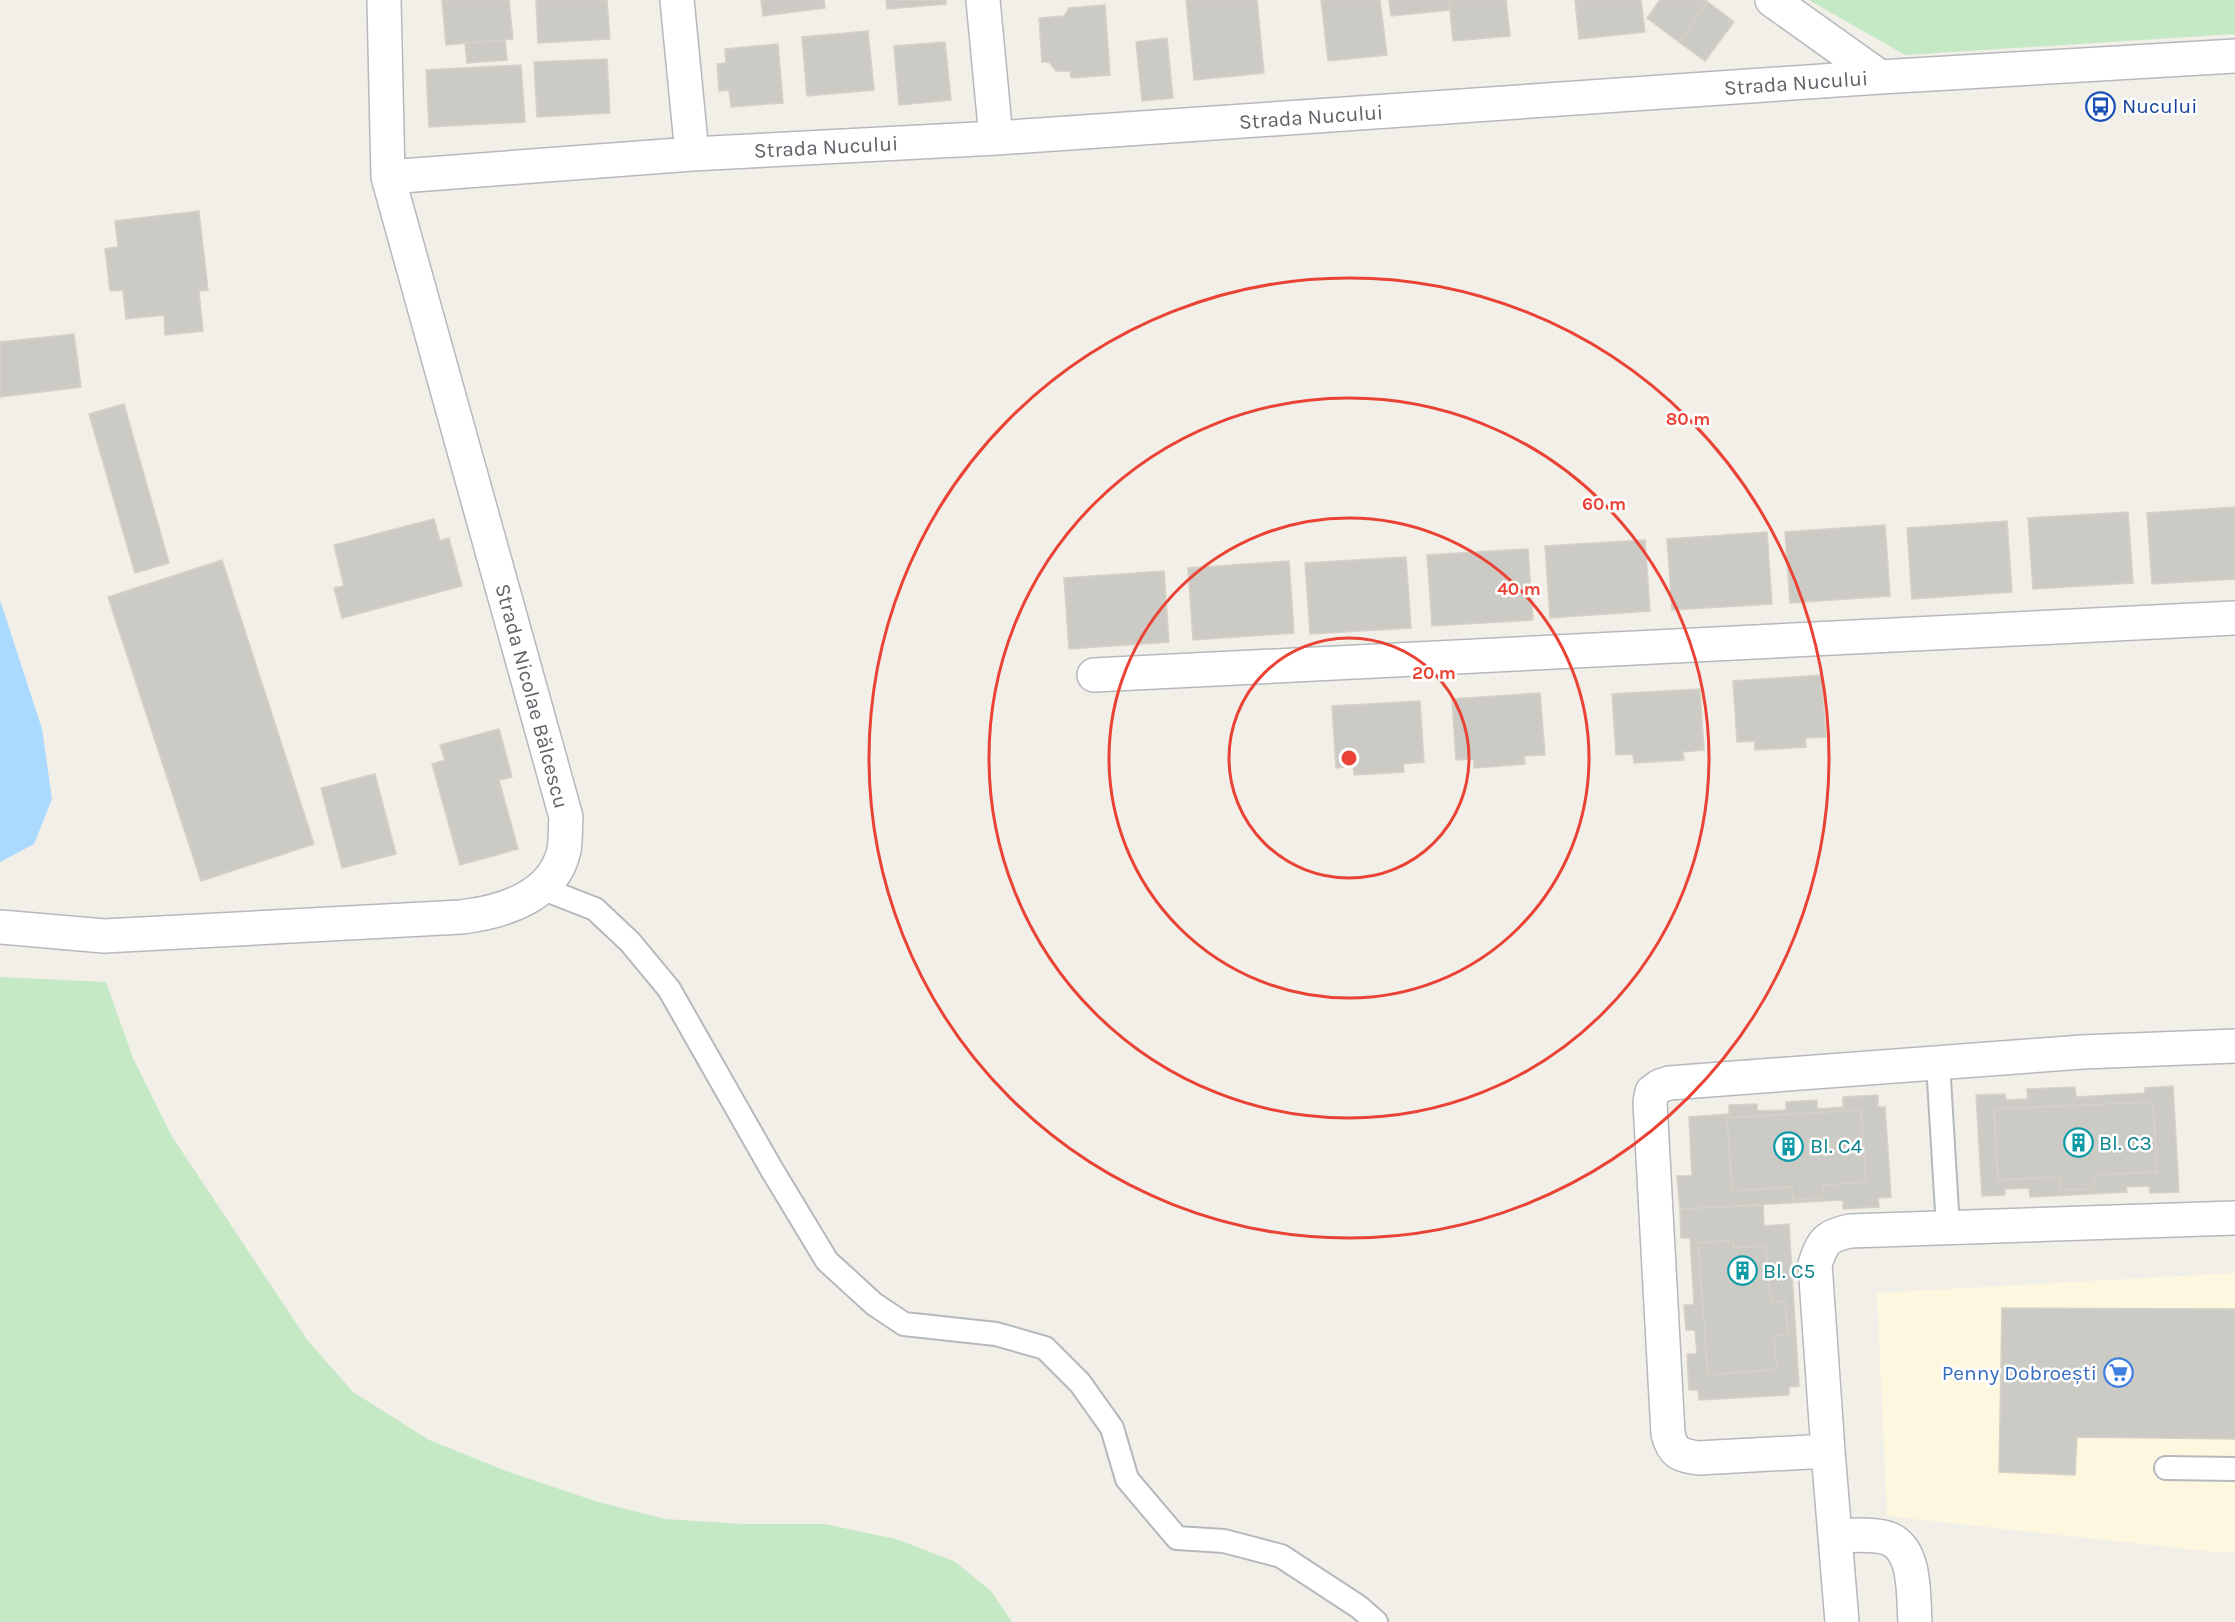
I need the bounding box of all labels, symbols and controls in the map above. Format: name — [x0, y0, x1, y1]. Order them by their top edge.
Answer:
street label: Strada Nucului — [1723, 66, 1869, 100]
bus stop icon: Nucului — [2085, 90, 2117, 122]
place label: Nucului — [2122, 94, 2197, 118]
street label: Strada Nucului — [1238, 100, 1384, 134]
street label: Strada Nucului — [753, 131, 899, 163]
text: 80 m — [1666, 408, 1710, 430]
text: 60 m — [1582, 493, 1626, 515]
text: 40 m — [1497, 578, 1541, 600]
street label: Strada Nicolae Bălcescu — [490, 581, 574, 811]
text: 20 m — [1412, 662, 1456, 684]
centre of rings — [1339, 748, 1359, 768]
building icon: Bl. C3 — [2062, 1127, 2094, 1159]
building icon: Bl. C4 — [1773, 1130, 1805, 1162]
place label: Bl. C3 — [2099, 1131, 2152, 1155]
place label: Bl. C4 — [1810, 1134, 1863, 1158]
building icon: Bl. C5 — [1726, 1255, 1758, 1287]
place label: Bl. C5 — [1763, 1259, 1815, 1283]
supermarket icon: Penny Dobroești — [2102, 1357, 2134, 1389]
place label: Penny Dobroești — [1942, 1361, 2097, 1385]

